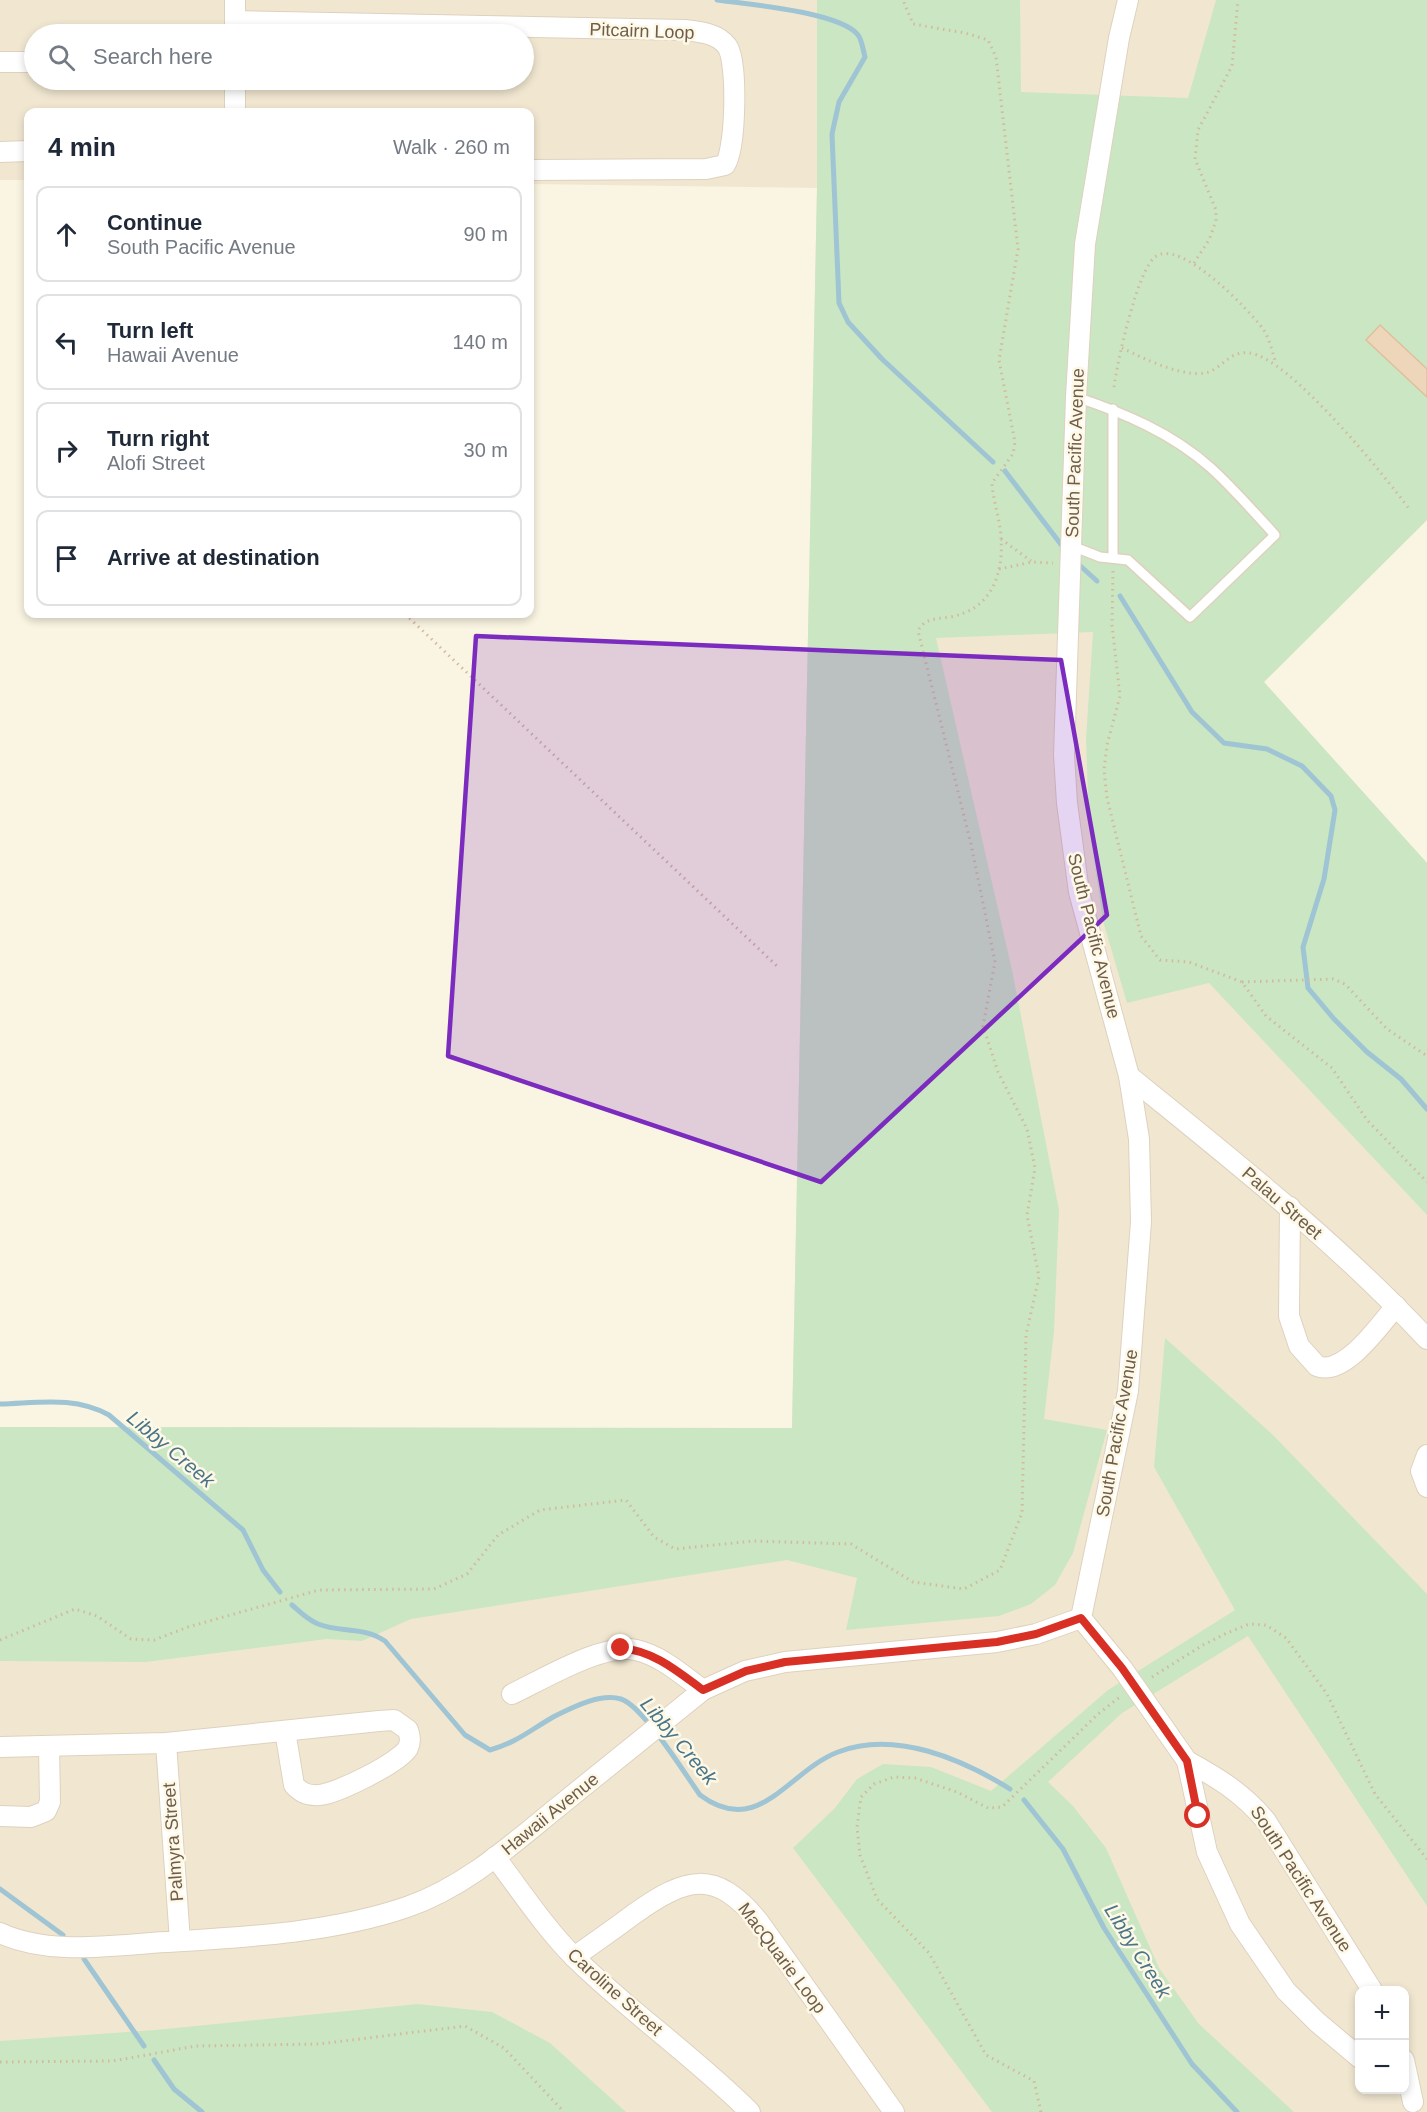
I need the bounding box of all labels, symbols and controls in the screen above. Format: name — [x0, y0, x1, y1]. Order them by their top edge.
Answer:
street label: Pitcairn Loop — [589, 19, 695, 43]
search box — [24, 24, 534, 90]
icon: search — [45, 41, 78, 74]
text: Search here — [93, 44, 213, 69]
text: 4 min — [48, 132, 116, 162]
text: Walk · 260 m — [393, 136, 510, 158]
text: Continue — [107, 210, 202, 235]
icon: ahead — [50, 218, 83, 251]
text: 90 m — [464, 223, 508, 245]
text: South Pacific Avenue — [107, 236, 296, 258]
text: Turn left — [107, 318, 193, 343]
icon: left — [50, 326, 83, 359]
text: 140 m — [452, 331, 508, 353]
text: Hawaii Avenue — [107, 344, 239, 366]
street label: South Pacific Avenue — [1062, 368, 1088, 538]
text: Turn right — [107, 426, 209, 451]
icon: right — [50, 434, 83, 467]
text: 30 m — [464, 439, 508, 461]
text: Alofi Street — [107, 452, 205, 474]
icon: arrive — [50, 542, 83, 575]
text: Arrive at destination — [107, 545, 320, 570]
street label: South Pacific Avenue — [1064, 851, 1124, 1021]
street label: Palau Street — [1238, 1163, 1326, 1243]
street label: South Pacific Avenue — [1092, 1348, 1142, 1518]
water label: Libby Creek — [123, 1406, 220, 1492]
route end — [607, 1634, 633, 1660]
water label: Libby Creek — [636, 1693, 722, 1790]
street label: Hawaii Avenue — [498, 1769, 602, 1859]
street label: Palmyra Street — [159, 1782, 187, 1902]
route start — [1184, 1802, 1210, 1828]
street label: South Pacific Avenue — [1246, 1802, 1356, 1956]
street label: MacQuarie Loop — [734, 1899, 830, 2017]
water label: Libby Creek — [1100, 1900, 1176, 2003]
street label: Caroline Street — [564, 1944, 666, 2040]
map controls — [1355, 1986, 1409, 2094]
button: + — [1355, 1986, 1409, 2040]
button: − — [1355, 2040, 1409, 2094]

